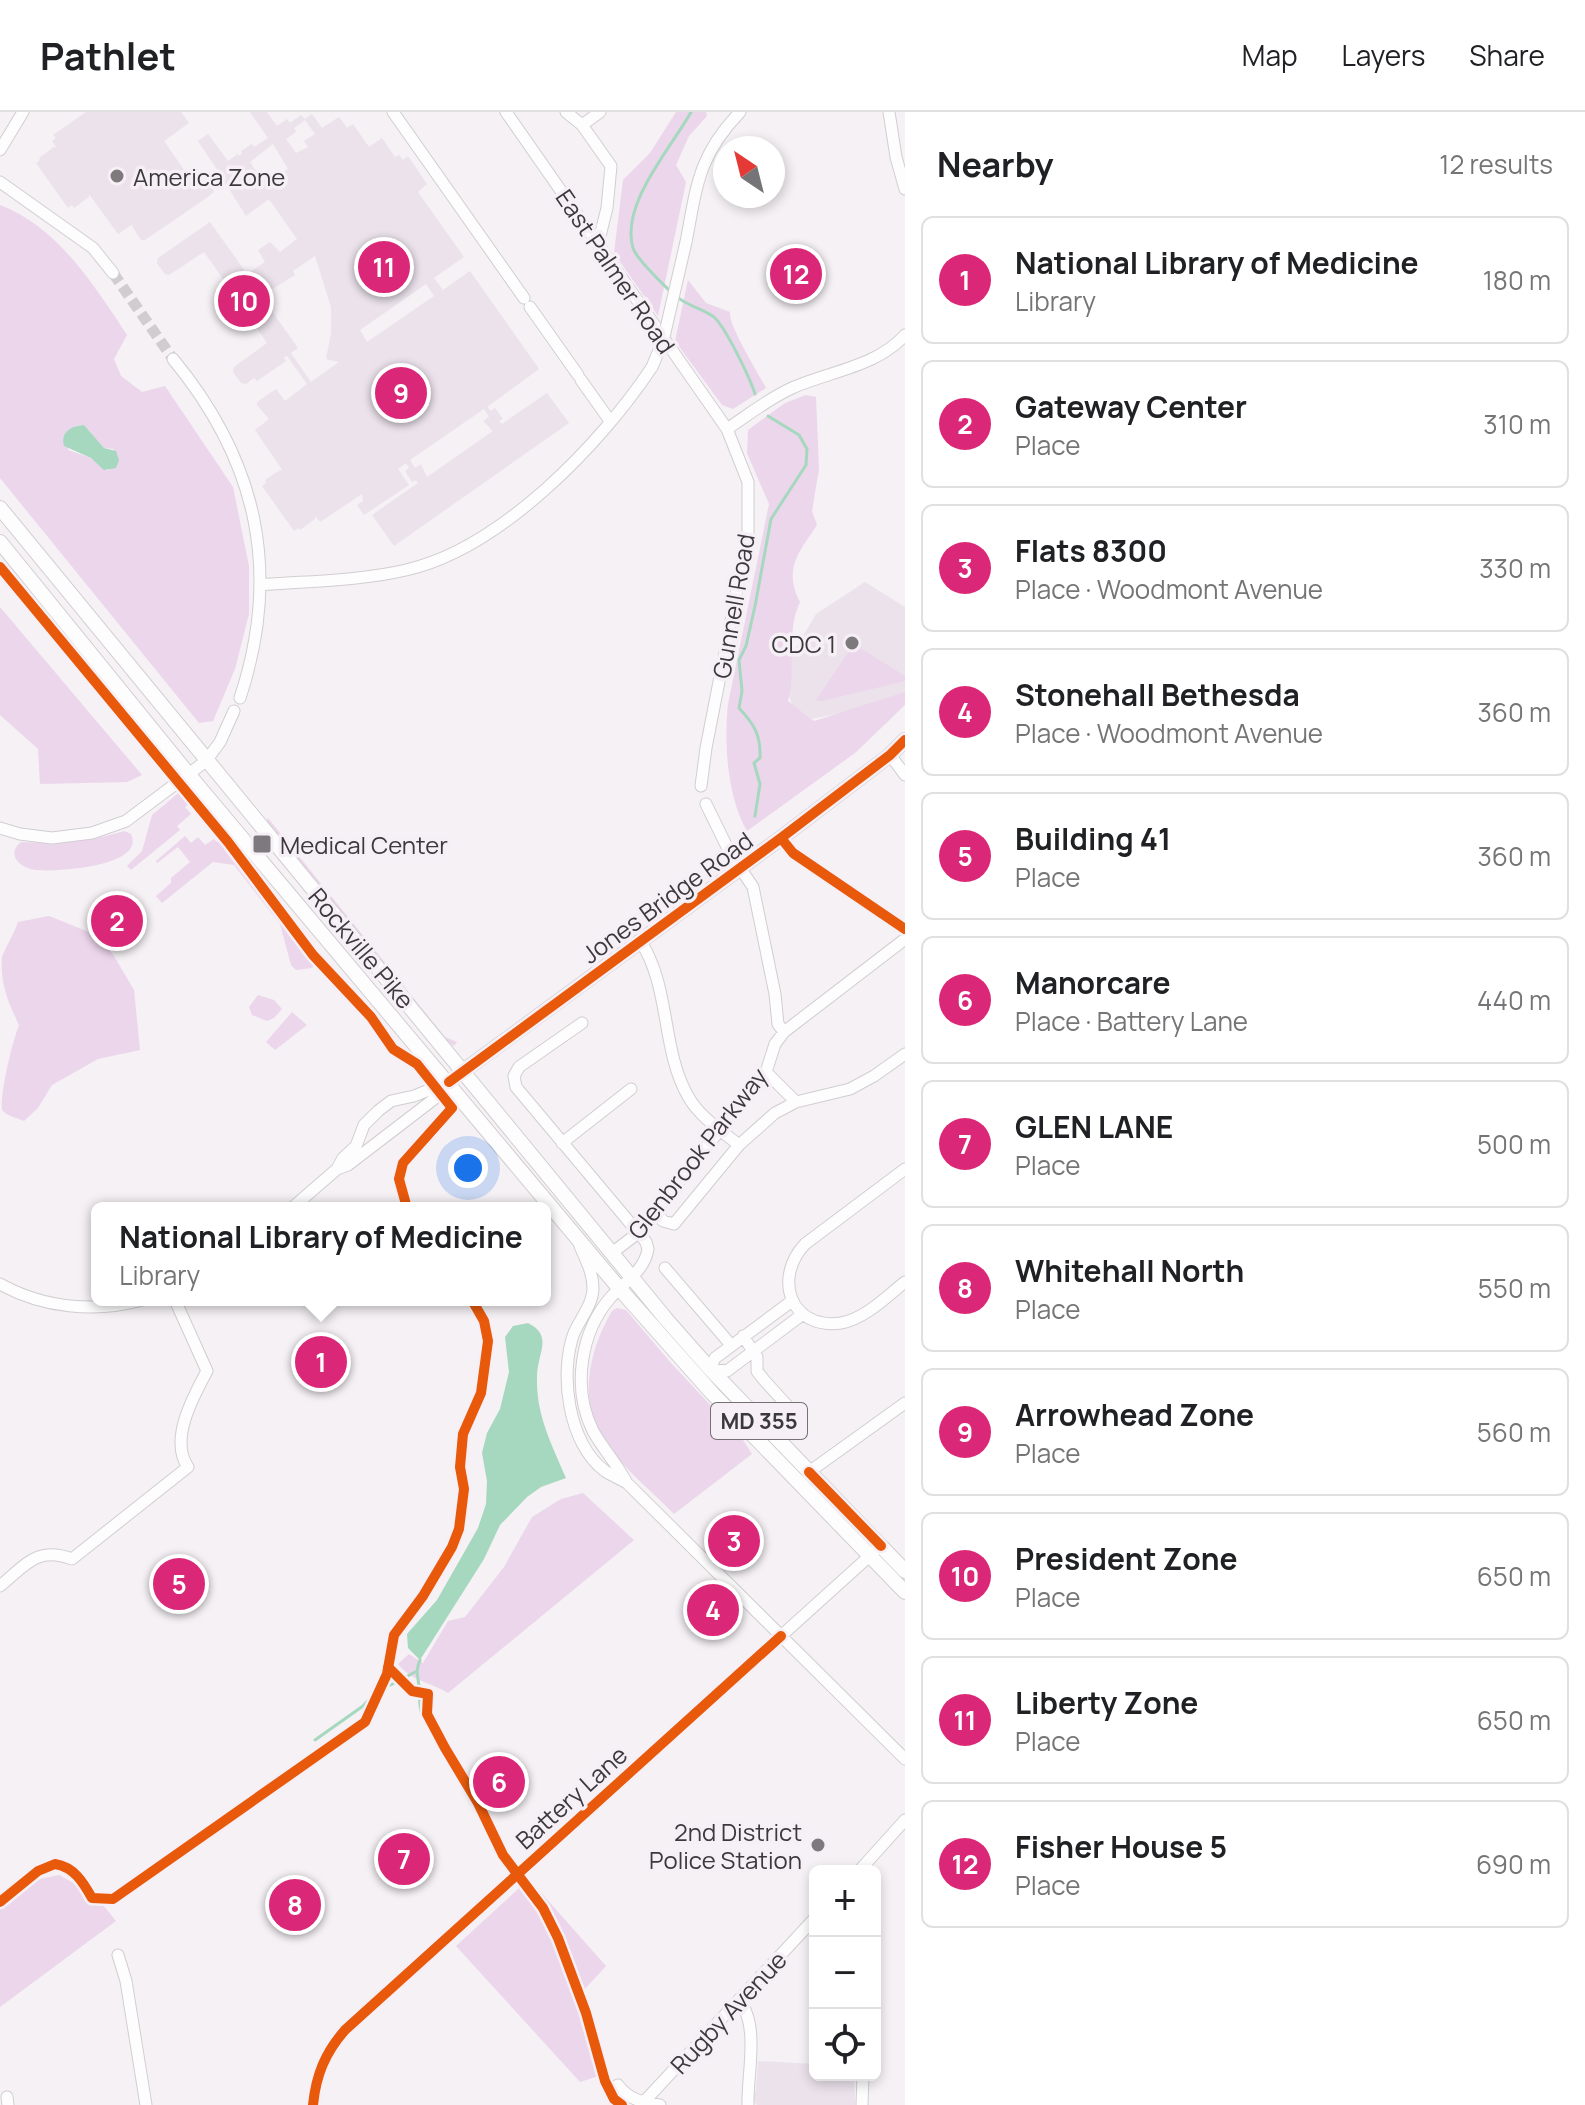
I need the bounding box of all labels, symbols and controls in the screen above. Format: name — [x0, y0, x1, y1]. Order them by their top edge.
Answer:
text: Pathlet — [40, 29, 176, 81]
text: Map — [1242, 36, 1298, 74]
text: Layers — [1342, 36, 1425, 74]
text: Share — [1469, 36, 1545, 74]
north arrow — [713, 136, 785, 208]
text: Nearby — [937, 141, 1053, 187]
text: 12 results — [1439, 146, 1553, 182]
place label: America Zone — [133, 160, 285, 193]
marker: America Zone — [108, 167, 126, 185]
street label: East Palmer Road — [549, 182, 683, 360]
pin: 11 — [358, 237, 410, 297]
text: National Library of Medicine — [1015, 242, 1419, 283]
pin: 12 — [770, 244, 822, 304]
text: 1 — [959, 262, 971, 298]
text: 180 m — [1483, 262, 1551, 298]
pin: 10 — [218, 271, 270, 331]
text: Library — [1015, 283, 1096, 319]
pin: 9 — [375, 363, 427, 423]
text: Gateway Center — [1015, 386, 1247, 427]
text: 2 — [957, 406, 973, 442]
text: 310 m — [1483, 406, 1551, 442]
text: Place — [1015, 427, 1080, 463]
text: Flats 8300 — [1015, 530, 1167, 571]
street label: Gunnell Road — [704, 531, 762, 681]
text: 3 — [957, 550, 973, 586]
text: 330 m — [1479, 550, 1551, 586]
text: Place · Woodmont Avenue — [1015, 571, 1323, 607]
place label: CDC 1 — [771, 627, 836, 660]
marker: CDC 1 — [843, 634, 861, 652]
text: Stonehall Bethesda — [1015, 674, 1300, 715]
text: 4 — [957, 694, 973, 730]
text: 360 m — [1477, 694, 1551, 730]
text: Place · Woodmont Avenue — [1015, 715, 1323, 751]
text: Building 41 — [1015, 818, 1171, 859]
street label: Jones Bridge Road — [575, 824, 759, 970]
place label: Medical Center — [280, 828, 448, 861]
marker: Medical Center — [251, 833, 273, 855]
text: 5 — [957, 838, 973, 874]
text: 360 m — [1477, 838, 1551, 874]
text: Place — [1015, 859, 1080, 895]
street label: Rockville Pike — [302, 881, 422, 1015]
pin: 2 — [91, 891, 143, 951]
text: Manorcare — [1015, 962, 1171, 1003]
text: 6 — [957, 982, 973, 1018]
text: 440 m — [1477, 982, 1551, 1018]
text: Place · Battery Lane — [1015, 1003, 1248, 1039]
street label: Glenbrook Parkway — [620, 1060, 775, 1245]
text: GLEN LANE — [1015, 1106, 1173, 1147]
text: 7 — [958, 1126, 972, 1162]
text: 500 m — [1477, 1126, 1551, 1162]
text: Place — [1015, 1147, 1080, 1183]
your location — [448, 1148, 488, 1188]
popup — [91, 1202, 551, 1306]
text: National Library of Medicine — [119, 1216, 523, 1257]
text: Whitehall North — [1015, 1250, 1244, 1291]
text: Library — [119, 1257, 200, 1293]
text: 8 — [957, 1270, 973, 1306]
text: 550 m — [1478, 1270, 1551, 1306]
text: Place — [1015, 1291, 1080, 1327]
pin: 1 — [295, 1332, 347, 1392]
text: Arrowhead Zone — [1015, 1394, 1254, 1435]
road number: MD 355 — [711, 1403, 807, 1439]
text: 9 — [957, 1414, 973, 1450]
text: 560 m — [1477, 1414, 1551, 1450]
text: Place — [1015, 1435, 1080, 1471]
pin: 3 — [708, 1511, 760, 1571]
text: President Zone — [1015, 1538, 1237, 1579]
pin: 5 — [153, 1554, 205, 1614]
text: 10 — [951, 1558, 979, 1594]
text: 650 m — [1477, 1558, 1551, 1594]
text: Place — [1015, 1579, 1080, 1615]
pin: 4 — [687, 1580, 739, 1640]
text: Liberty Zone — [1015, 1682, 1198, 1723]
text: 11 — [954, 1702, 976, 1738]
text: 650 m — [1477, 1702, 1551, 1738]
text: Place — [1015, 1723, 1080, 1759]
street label: Battery Lane — [508, 1738, 634, 1856]
pin: 6 — [473, 1752, 525, 1812]
place label: 2nd District Police Station — [649, 1815, 802, 1876]
text: Fisher House 5 — [1015, 1826, 1227, 1867]
pin: 7 — [378, 1829, 430, 1889]
marker: 2nd District Police Station — [809, 1836, 827, 1854]
text: 12 — [952, 1846, 978, 1882]
text: 690 m — [1476, 1846, 1551, 1882]
map controls — [809, 1865, 881, 2081]
button: + — [809, 1865, 881, 1937]
text: Place — [1015, 1867, 1080, 1903]
pin: 8 — [269, 1875, 321, 1935]
button: − — [809, 1937, 881, 2009]
street label: Rugby Avenue — [662, 1943, 794, 2081]
button: locate — [809, 2009, 881, 2081]

